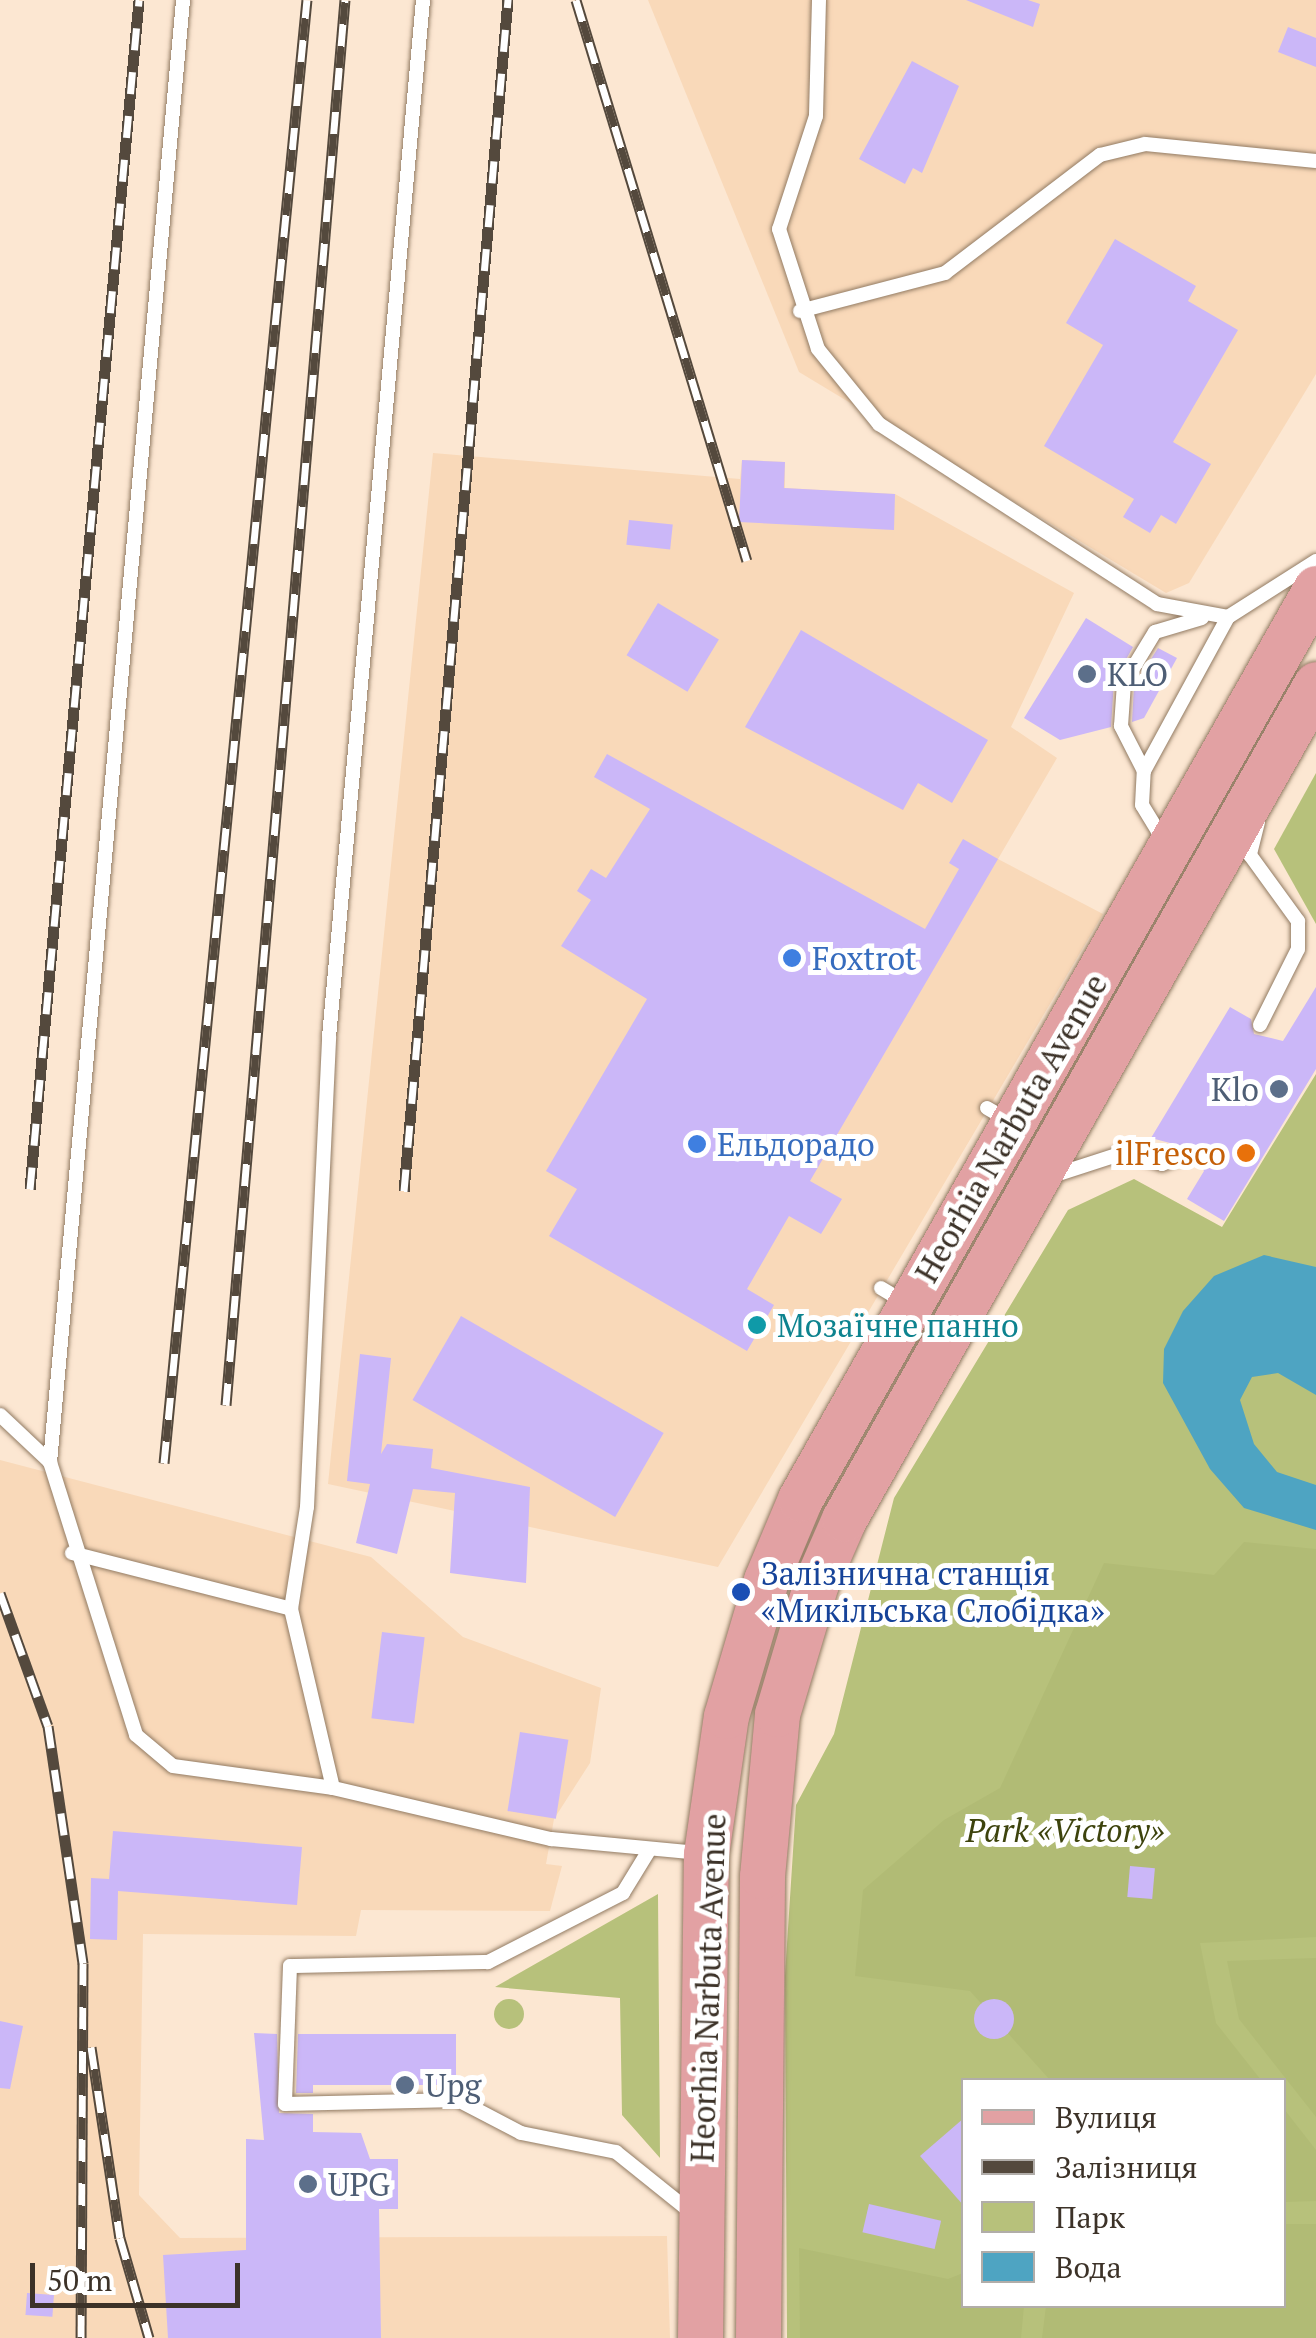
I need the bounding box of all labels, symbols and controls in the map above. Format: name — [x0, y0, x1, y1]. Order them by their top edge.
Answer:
place label: KLO — [1107, 655, 1168, 693]
marker: KLO — [1076, 663, 1098, 685]
place label: Foxtrot — [812, 939, 917, 977]
marker: Foxtrot — [781, 947, 803, 969]
street label: Heorhia Narbuta Avenue — [907, 967, 1115, 1289]
place label: Klo — [1211, 1070, 1259, 1108]
marker: Klo — [1268, 1078, 1290, 1100]
place label: Ельдорадо — [717, 1125, 875, 1163]
marker: Ельдорадо — [686, 1133, 708, 1155]
place label: ilFresco — [1115, 1134, 1226, 1172]
marker: ilFresco — [1235, 1142, 1257, 1164]
place label: Мозаїчне панно — [777, 1306, 1019, 1344]
marker: Мозаїчне панно — [746, 1314, 768, 1336]
place label: Залізнична станція «Микільська Слобідка» — [761, 1555, 1105, 1630]
marker: Залізнична станція «Микільська Слобідка» — [730, 1581, 752, 1603]
park label: Park «Victory» — [966, 1811, 1164, 1849]
street label: Heorhia Narbuta Avenue — [683, 1812, 733, 2164]
place label: Upg — [425, 2066, 481, 2104]
marker: Upg — [394, 2074, 416, 2096]
legend — [961, 2078, 1286, 2308]
text: Вулиця — [1055, 2097, 1157, 2137]
text: Залізниця — [1055, 2147, 1197, 2187]
place label: UPG — [328, 2165, 390, 2203]
marker: UPG — [297, 2173, 319, 2195]
text: Парк — [1055, 2197, 1125, 2237]
scale bar — [35, 2243, 245, 2305]
text: Вода — [1055, 2247, 1122, 2287]
text: 50 m — [47, 2260, 112, 2300]

